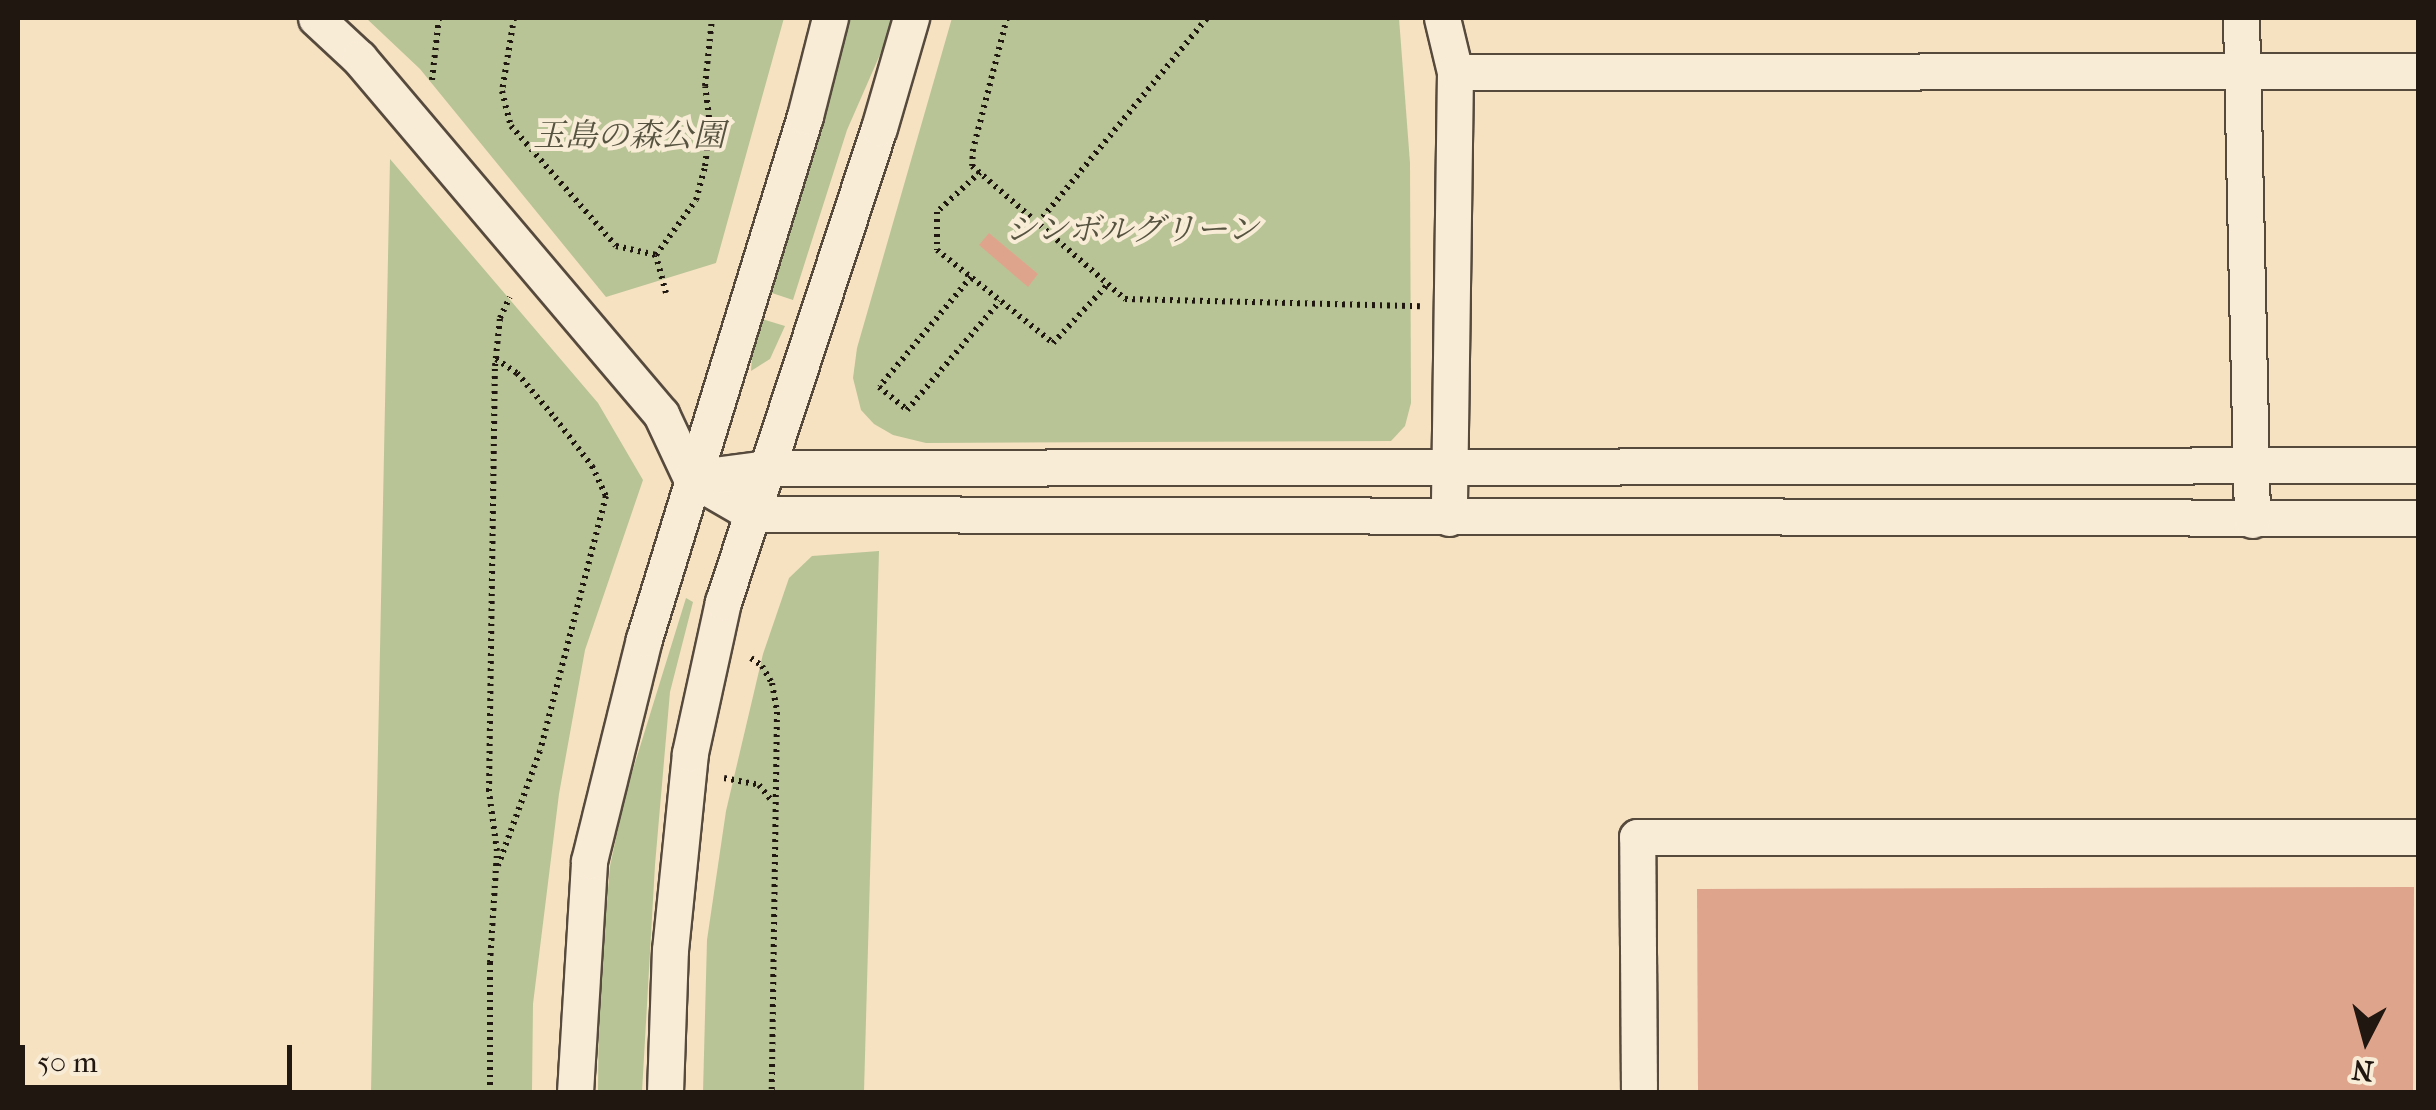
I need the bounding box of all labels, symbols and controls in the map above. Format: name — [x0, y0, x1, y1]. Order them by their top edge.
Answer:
park label: 玉島の森公園 — [533, 117, 725, 155]
park label: シンボルグリーン — [1004, 211, 1260, 249]
north arrow — [2316, 990, 2416, 1090]
scale bar — [25, 1025, 298, 1087]
text: 50 m — [37, 1045, 98, 1080]
text: N — [2351, 1053, 2375, 1088]

